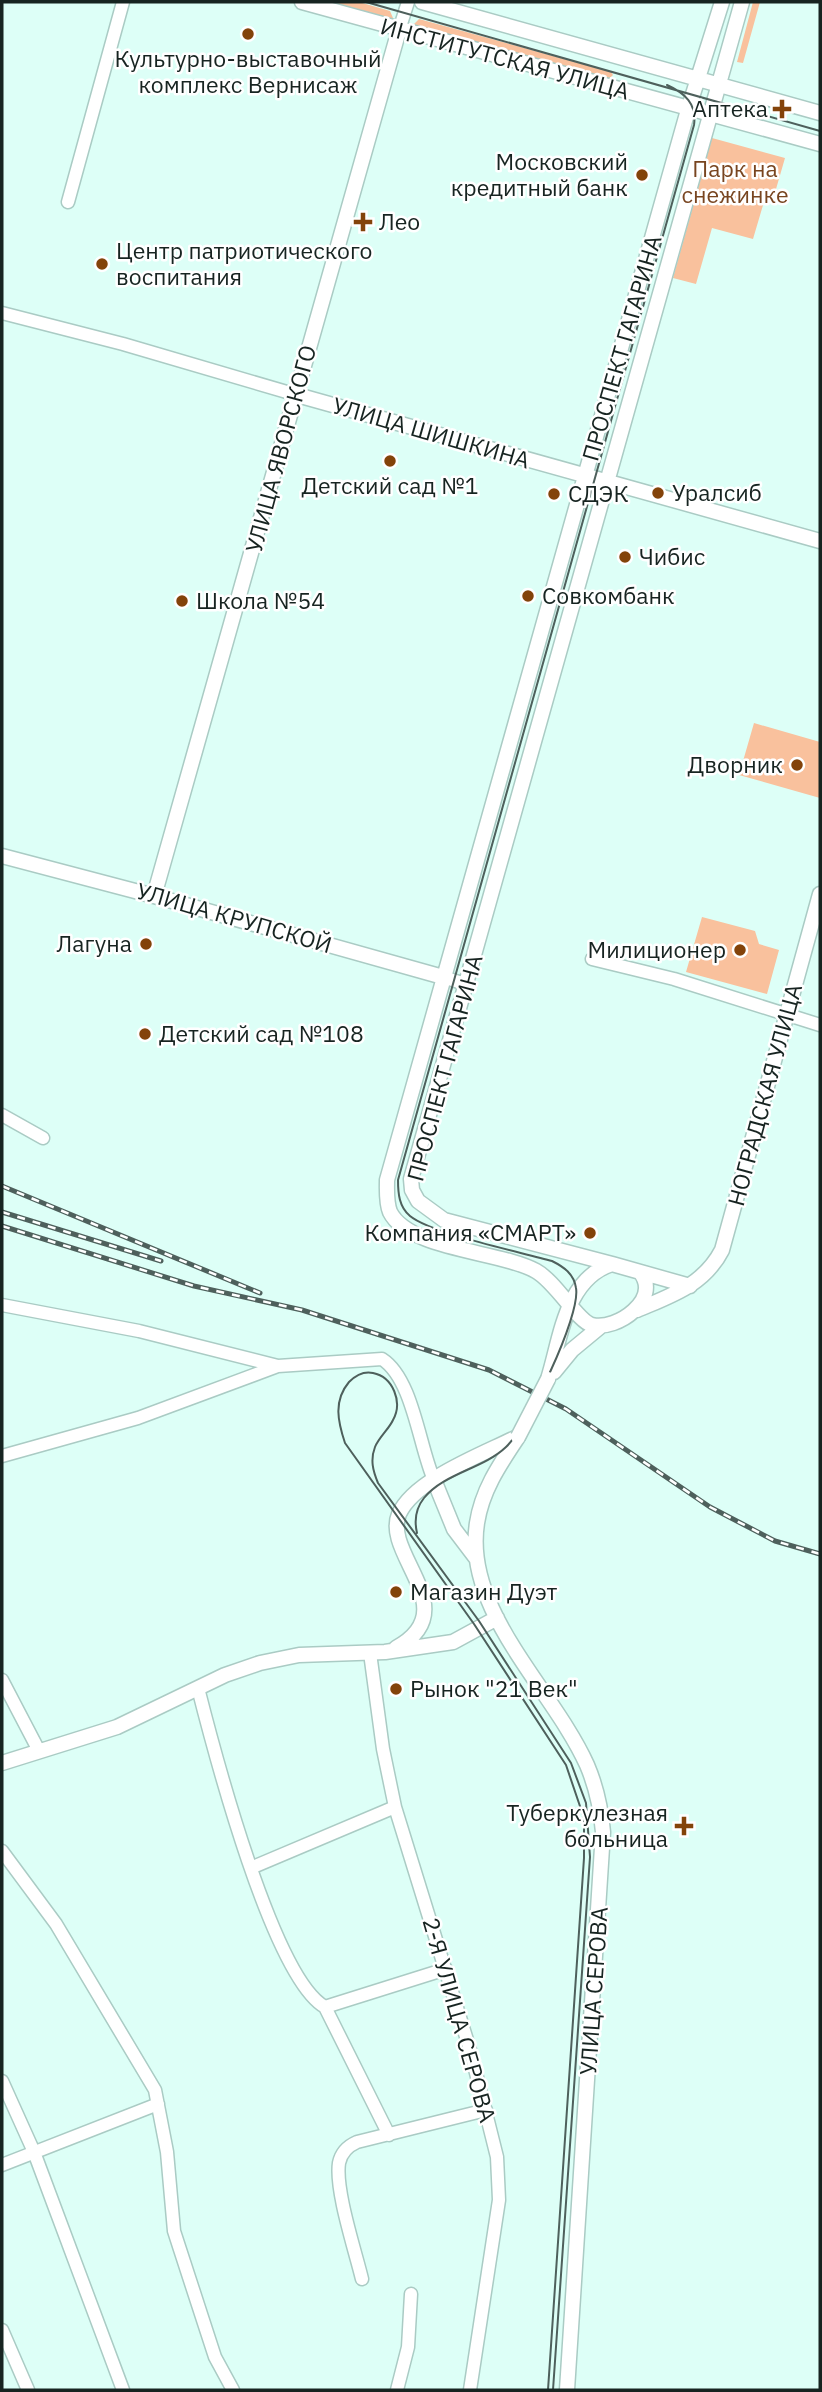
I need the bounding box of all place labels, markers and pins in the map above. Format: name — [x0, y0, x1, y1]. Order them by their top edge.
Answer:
marker: Культурно-выставочный комплекс Вернисаж — [240, 26, 256, 42]
place label: Культурно-выставочный комплекс Вернисаж — [115, 43, 381, 99]
place label: Аптека — [692, 93, 768, 123]
marker: Аптека — [774, 101, 790, 117]
place label: Московский кредитный банк — [451, 146, 628, 202]
marker: Московский кредитный банк — [634, 167, 650, 183]
place label: Лео — [379, 206, 420, 236]
marker: Лео — [353, 212, 373, 232]
place label: Центр патриотического воспитания — [116, 235, 372, 291]
marker: Центр патриотического воспитания — [94, 256, 110, 272]
marker: Детский сад №1 — [382, 453, 398, 469]
place label: Детский сад №1 — [301, 470, 479, 500]
place label: Уралсиб — [672, 477, 762, 507]
place label: СДЭК — [568, 478, 629, 508]
marker: Уралсиб — [650, 485, 666, 501]
marker: СДЭК — [546, 486, 562, 502]
place label: Чибис — [639, 541, 705, 571]
marker: Чибис — [617, 549, 633, 565]
place label: Совкомбанк — [542, 580, 675, 610]
place label: Школа №54 — [196, 585, 325, 615]
marker: Совкомбанк — [520, 588, 536, 604]
marker: Школа №54 — [174, 593, 190, 609]
place label: Дворник — [688, 749, 783, 779]
marker: Дворник — [789, 757, 805, 773]
place label: Лагуна — [56, 928, 132, 958]
place label: Милиционер — [588, 934, 726, 964]
marker: Лагуна — [138, 936, 154, 952]
marker: Милиционер — [732, 942, 748, 958]
place label: Детский сад №108 — [159, 1018, 364, 1048]
marker: Детский сад №108 — [137, 1026, 153, 1042]
place label: Компания «СМАРТ» — [365, 1217, 576, 1247]
marker: Компания «СМАРТ» — [582, 1225, 598, 1241]
place label: Магазин Дуэт — [410, 1576, 557, 1606]
marker: Магазин Дуэт — [388, 1584, 404, 1600]
place label: Рынок "21 Век" — [410, 1673, 578, 1703]
marker: Рынок "21 Век" — [388, 1681, 404, 1697]
place label: Туберкулезная больница — [506, 1797, 668, 1853]
marker: Туберкулезная больница — [674, 1816, 694, 1836]

